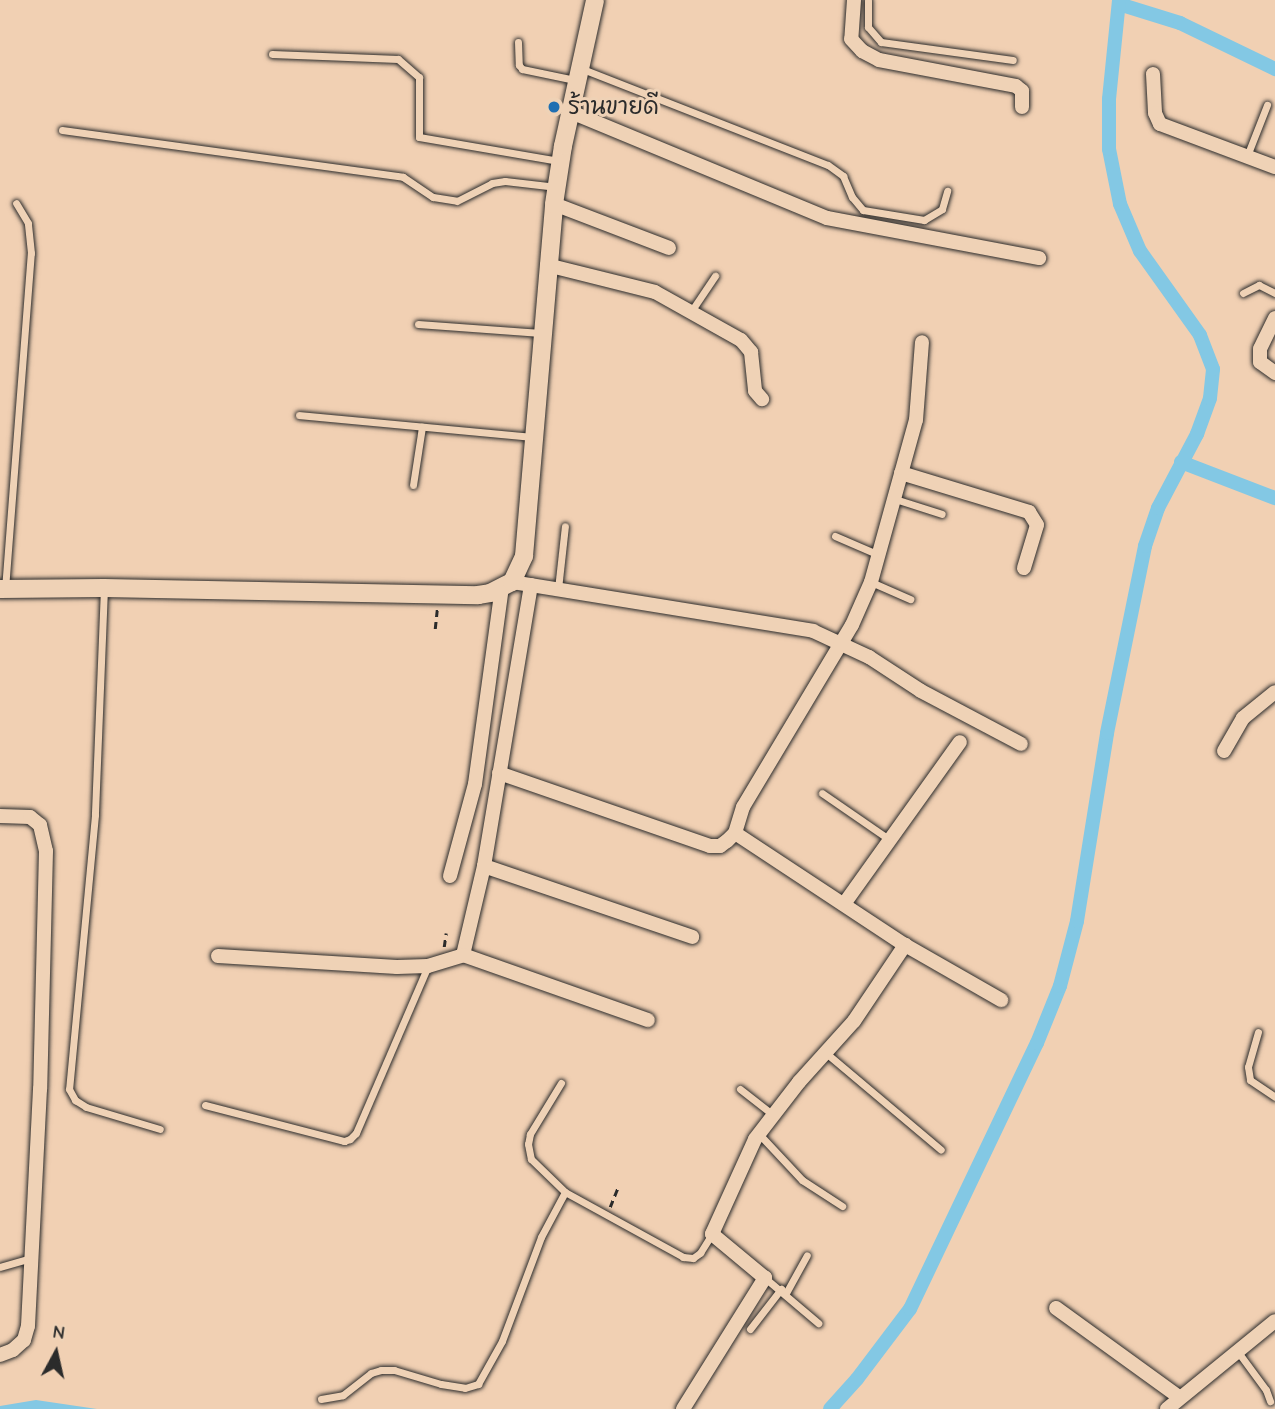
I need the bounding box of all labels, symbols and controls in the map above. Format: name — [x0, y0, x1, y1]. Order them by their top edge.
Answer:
place label: ร้านขายดี — [568, 93, 659, 121]
marker: ร้านขายดี — [546, 99, 562, 115]
north arrow — [21, 1318, 91, 1388]
text: N — [51, 1320, 67, 1344]

